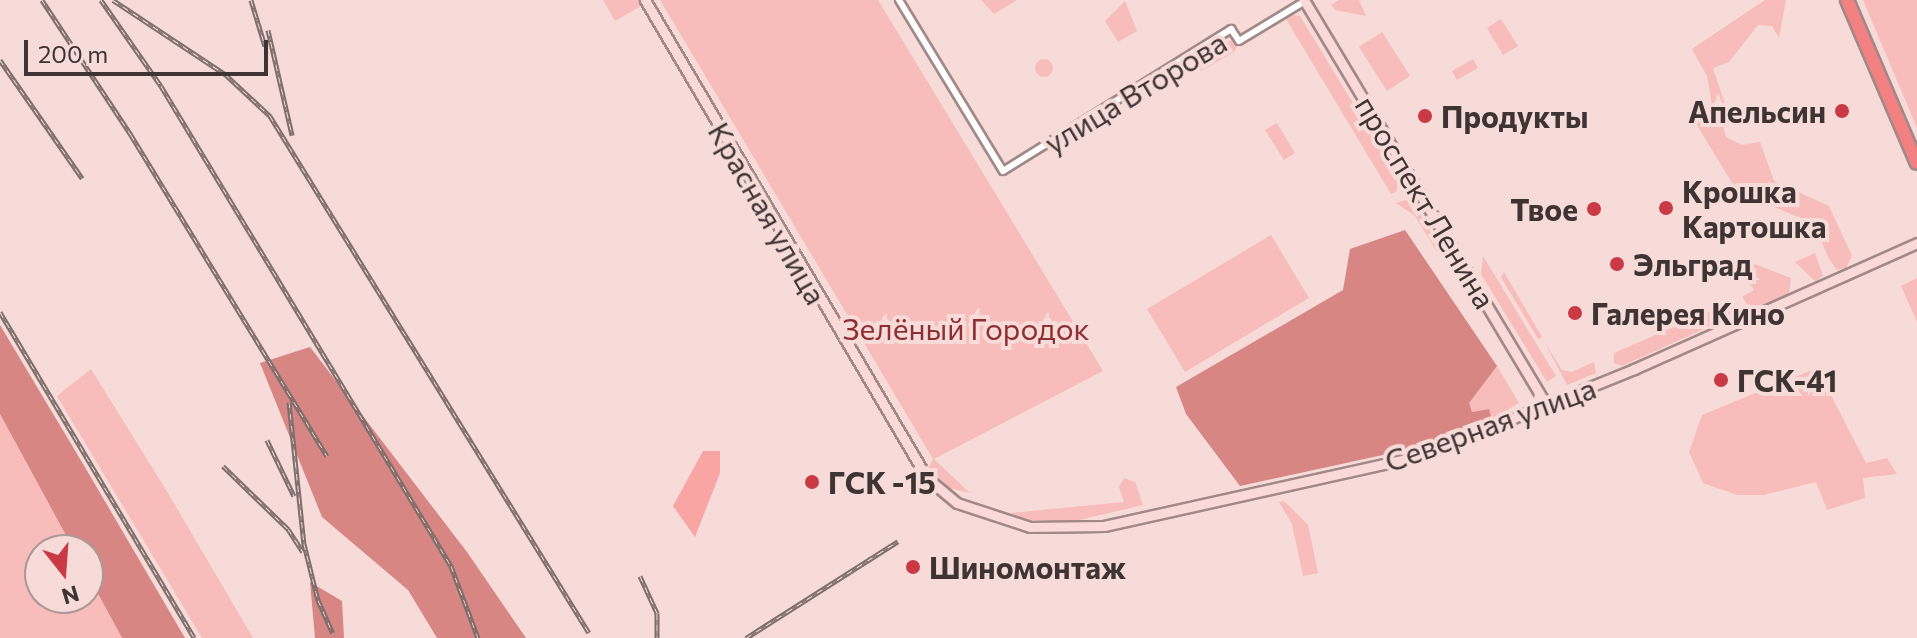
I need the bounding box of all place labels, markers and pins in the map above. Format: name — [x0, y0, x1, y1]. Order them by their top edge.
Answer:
place label: Апельсин — [1688, 93, 1826, 129]
place label: Продукты — [1441, 98, 1588, 134]
marker: Апельсин — [1833, 102, 1851, 120]
marker: Продукты — [1416, 107, 1434, 125]
place label: Крошка Картошка — [1682, 173, 1826, 244]
place label: Твое — [1510, 191, 1578, 227]
marker: Крошка Картошка — [1657, 199, 1675, 217]
marker: Твое — [1585, 200, 1603, 218]
place label: Эльград — [1633, 246, 1752, 282]
marker: Эльград — [1608, 255, 1626, 273]
place label: Галерея Кино — [1591, 295, 1785, 331]
marker: Галерея Кино — [1566, 304, 1584, 322]
place label: ГСК-41 — [1737, 362, 1837, 398]
marker: ГСК-41 — [1712, 371, 1730, 389]
place label: ГСК -15 — [828, 464, 936, 500]
marker: ГСК -15 — [803, 473, 821, 491]
place label: Шиномонтаж — [929, 549, 1126, 585]
marker: Шиномонтаж — [904, 558, 922, 576]

